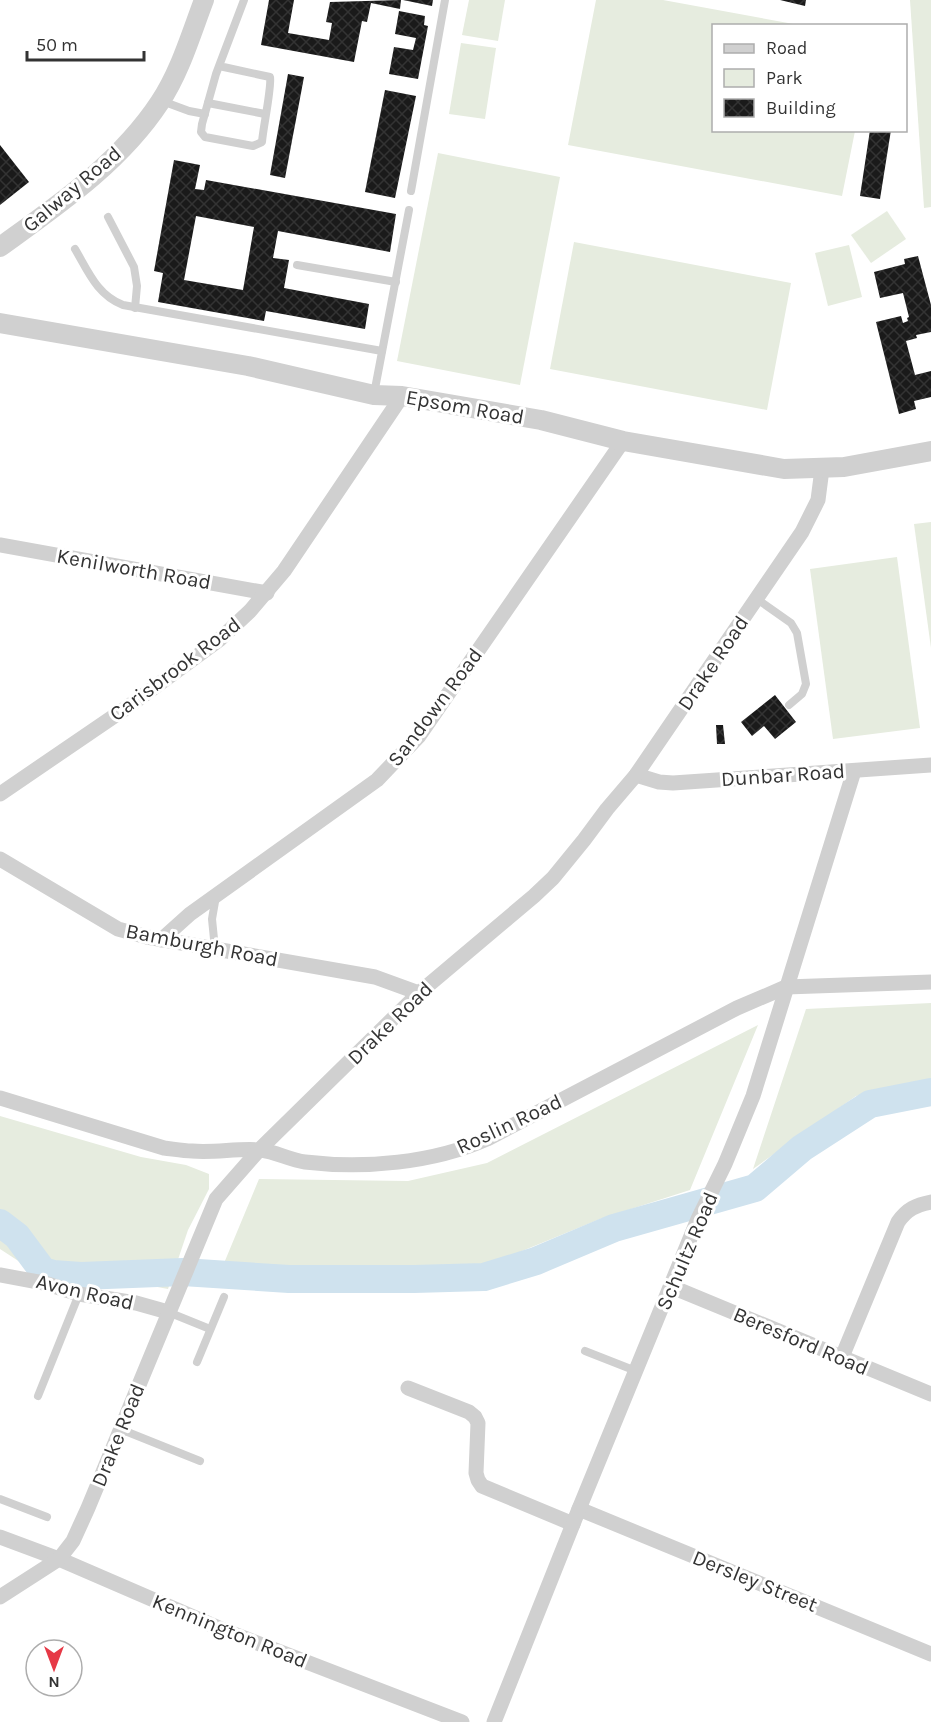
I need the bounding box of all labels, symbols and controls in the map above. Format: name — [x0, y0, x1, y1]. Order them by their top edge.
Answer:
scale bar — [27, 24, 144, 62]
legend — [712, 24, 907, 132]
text: 50 m — [36, 34, 78, 56]
text: Road — [766, 37, 807, 59]
text: Park — [766, 67, 803, 89]
text: Building — [766, 97, 836, 119]
street label: Galway Road — [18, 141, 126, 237]
street label: Epsom Road — [404, 385, 526, 429]
street label: Kenilworth Road — [55, 544, 213, 594]
street label: Drake Road — [673, 611, 753, 715]
street label: Carisbrook Road — [105, 612, 245, 726]
street label: Sandown Road — [383, 643, 487, 771]
street label: Dunbar Road — [720, 759, 846, 791]
street label: Bamburgh Road — [124, 918, 280, 972]
street label: Drake Road — [342, 977, 438, 1069]
street label: Roslin Road — [452, 1089, 566, 1159]
street label: Schultz Road — [651, 1188, 723, 1314]
street label: Avon Road — [34, 1269, 136, 1315]
street label: Beresford Road — [730, 1302, 872, 1380]
street label: Drake Road — [86, 1380, 150, 1490]
street label: Dersley Street — [689, 1545, 821, 1617]
street label: Kennington Road — [149, 1589, 311, 1673]
north arrow — [24, 1638, 84, 1698]
text: N — [48, 1673, 60, 1692]

